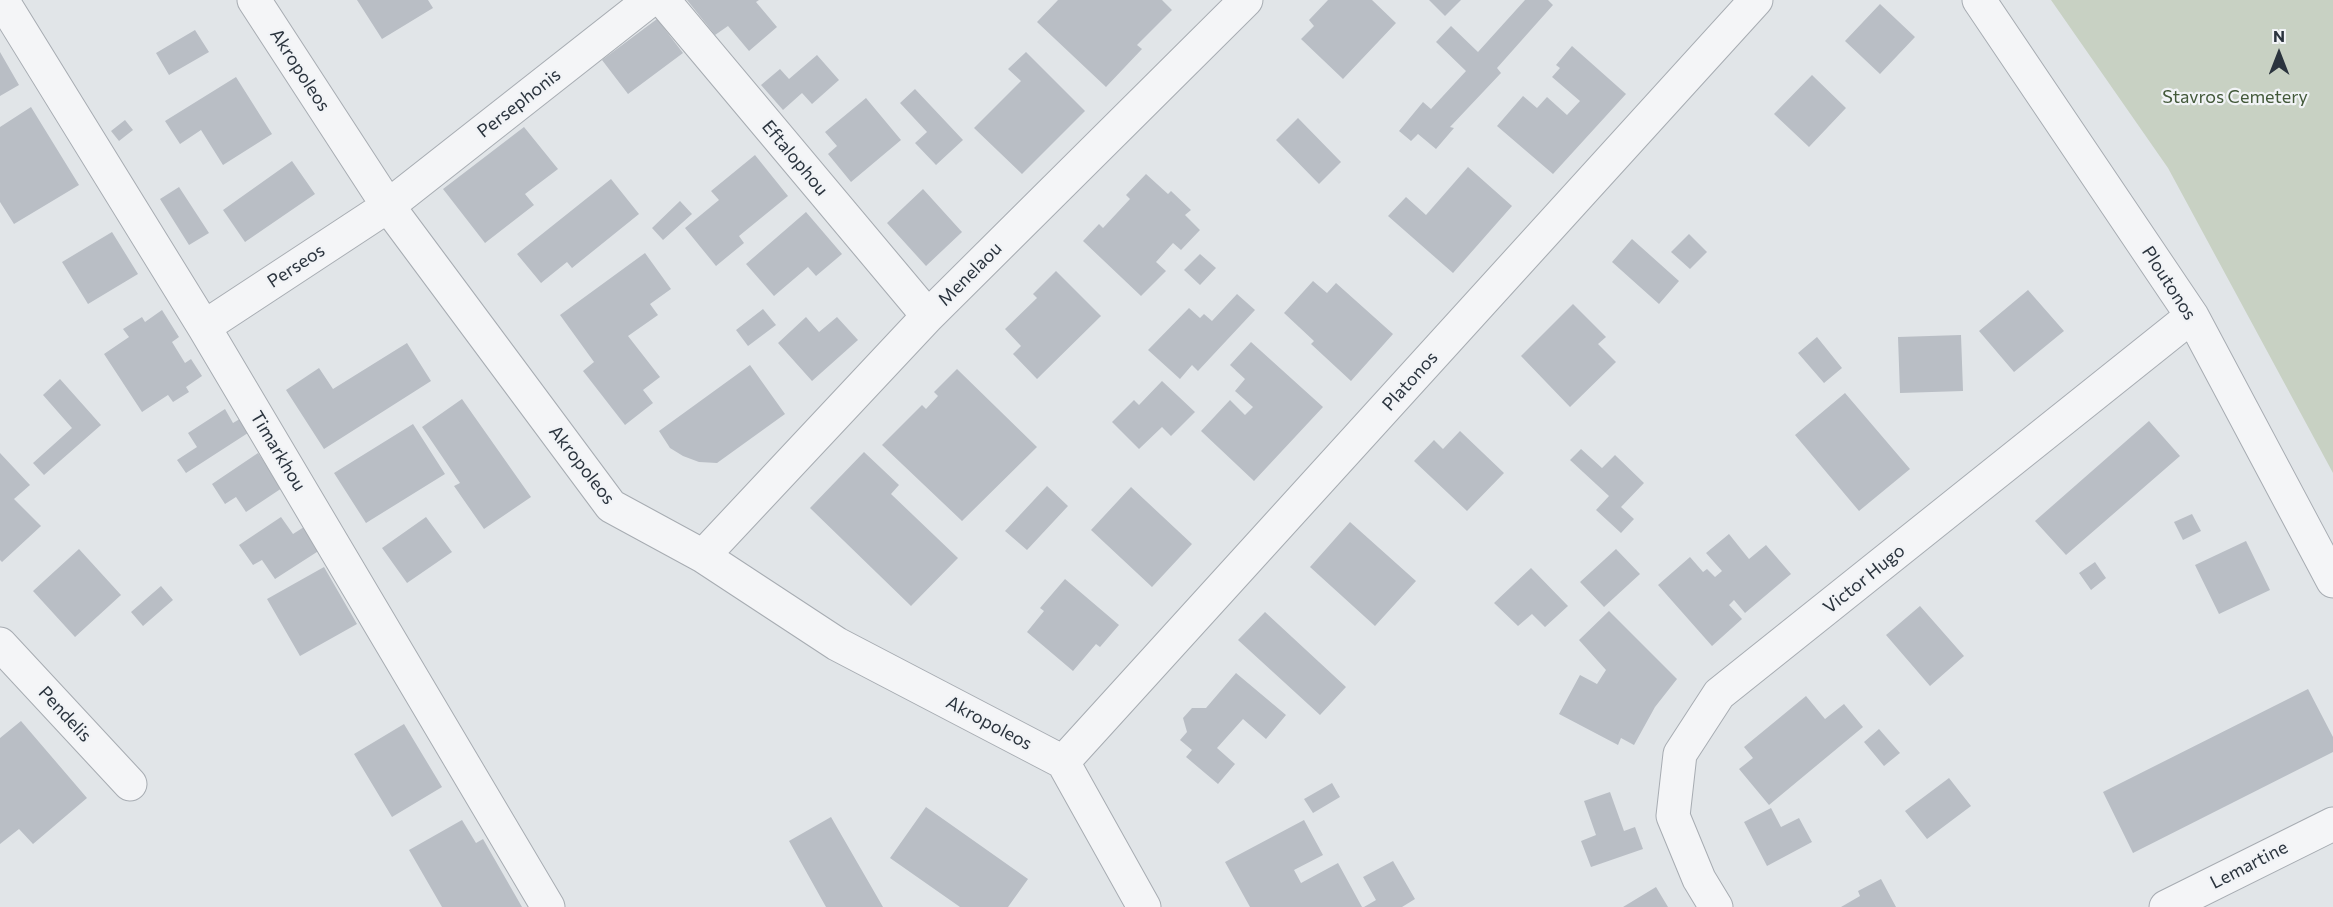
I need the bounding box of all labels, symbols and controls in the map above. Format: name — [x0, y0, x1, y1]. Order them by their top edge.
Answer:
north arrow — [2249, 24, 2309, 84]
street label: Akropoleos — [265, 25, 335, 115]
text: N — [2273, 26, 2285, 45]
street label: Persephonis — [473, 64, 565, 142]
park label: Stavros Cemetery — [2162, 86, 2308, 108]
street label: Eftalophou — [757, 116, 833, 200]
street label: Menelaou — [934, 238, 1006, 310]
street label: Perseos — [263, 240, 329, 292]
street label: Ploutonos — [2137, 242, 2201, 324]
street label: Platonos — [1378, 347, 1442, 415]
street label: Timarkhou — [246, 407, 310, 495]
street label: Akropoleos — [545, 421, 619, 509]
street label: Victor Hugo — [1819, 540, 1909, 618]
street label: Pendelis — [34, 682, 96, 746]
street label: Akropoleos — [942, 691, 1036, 755]
street label: Lemartine — [2207, 836, 2291, 894]

